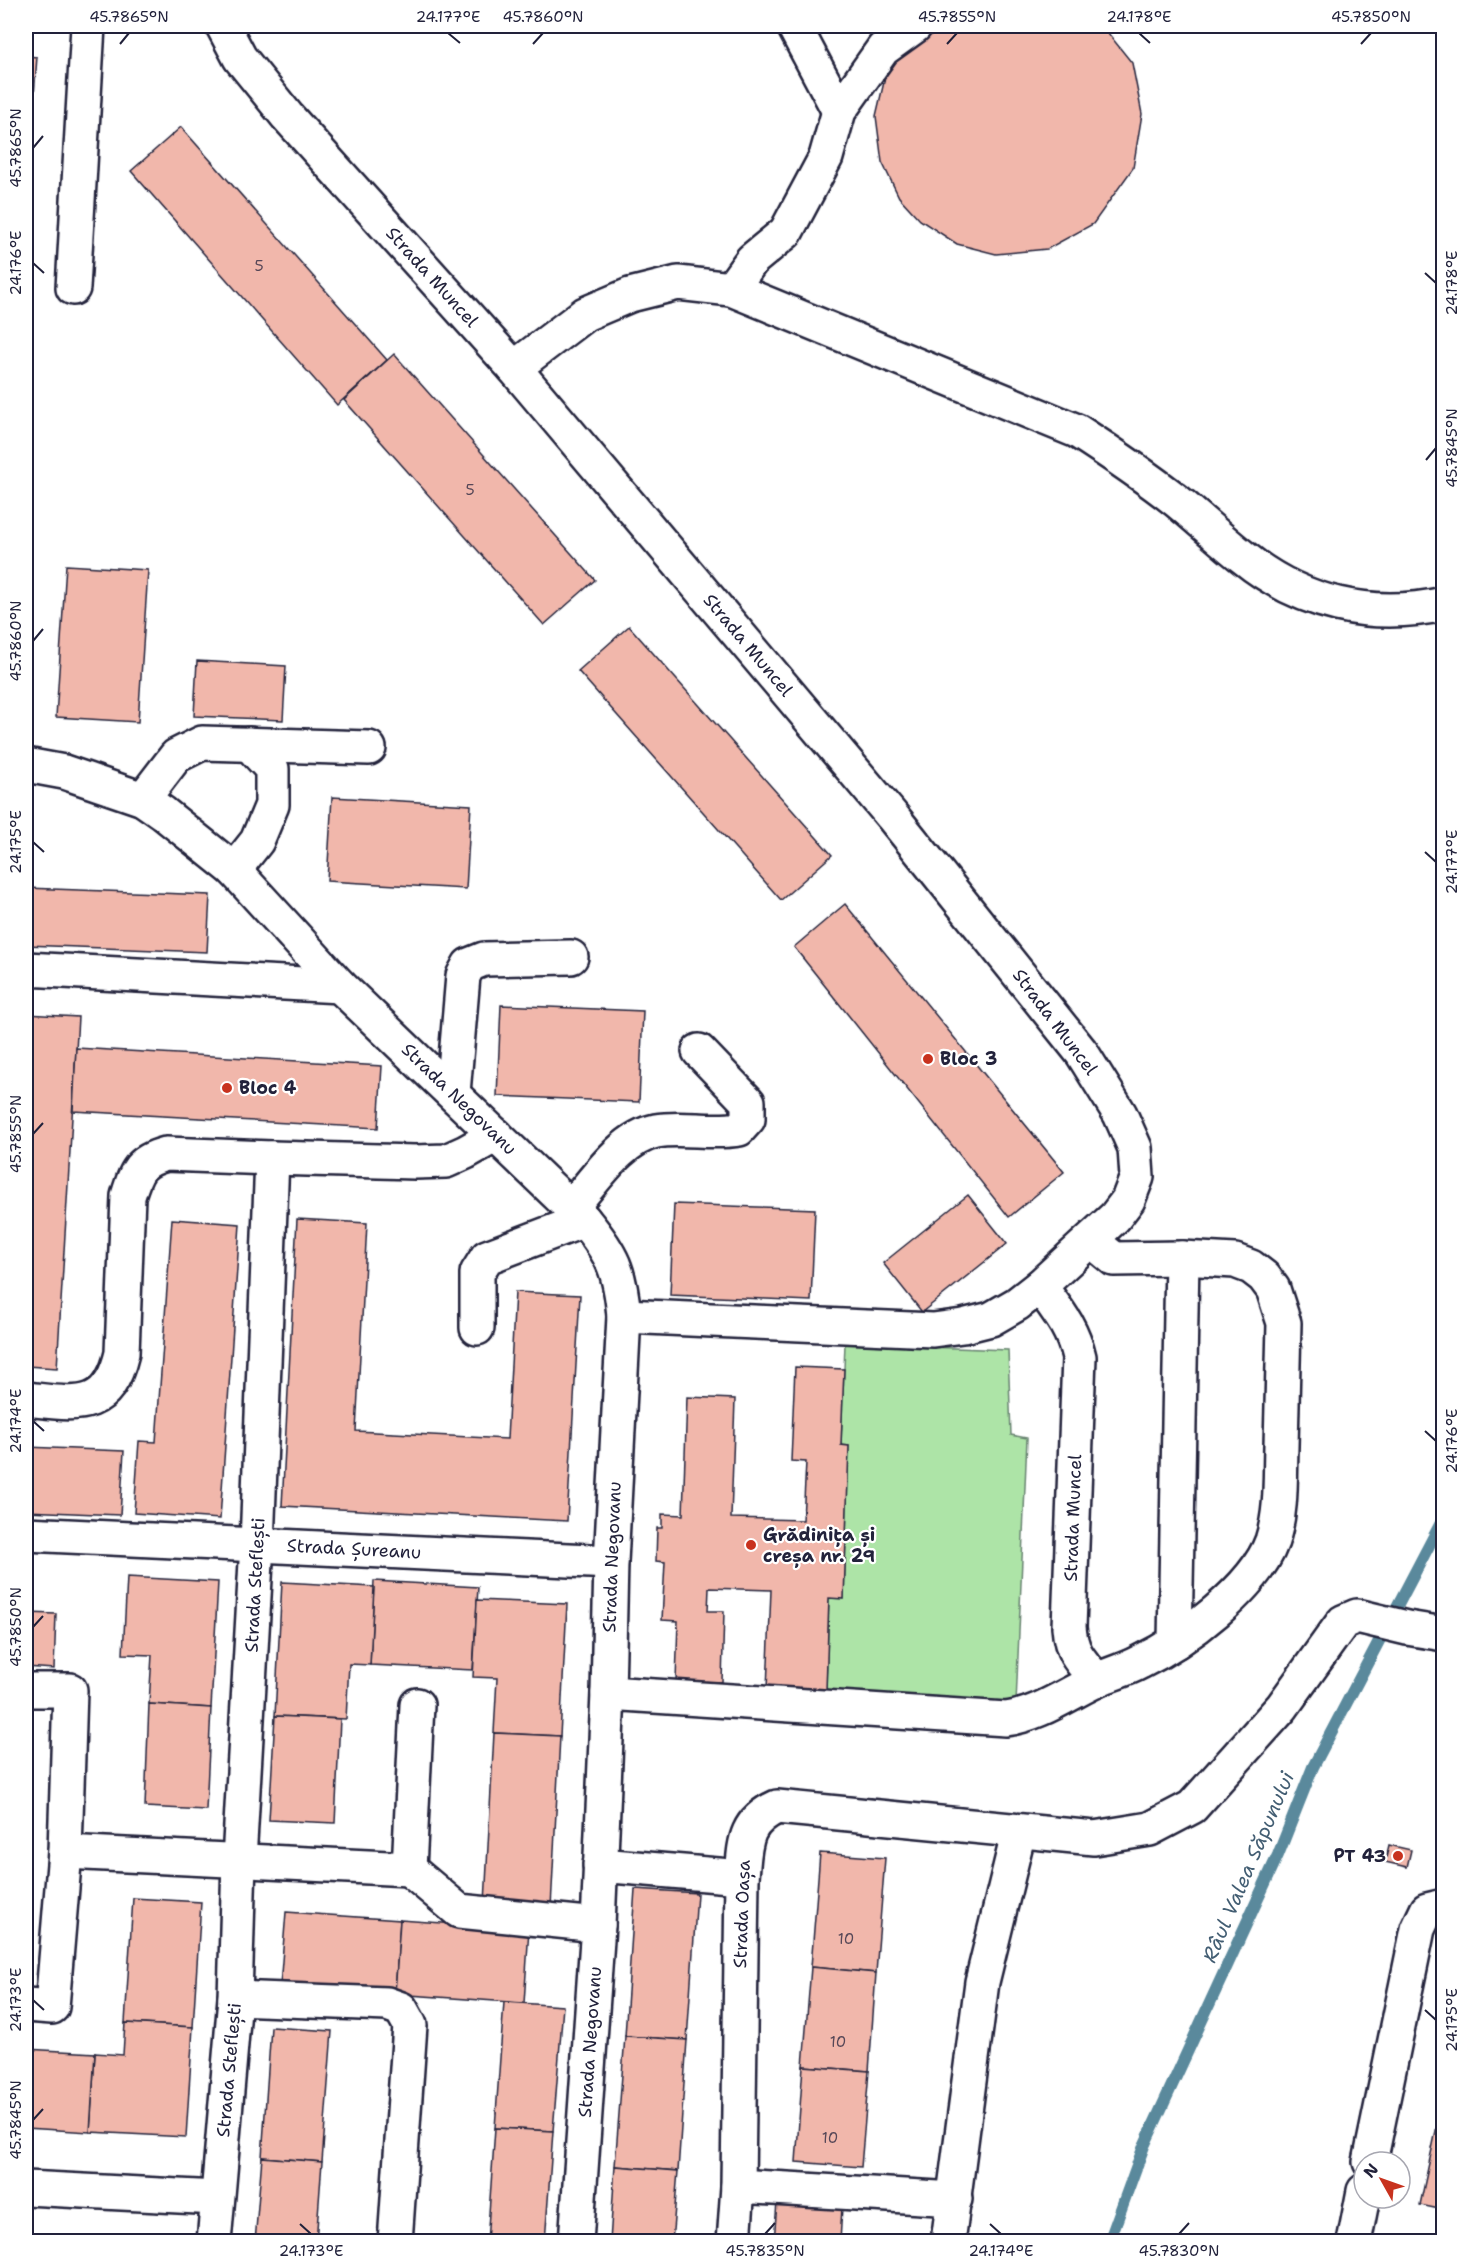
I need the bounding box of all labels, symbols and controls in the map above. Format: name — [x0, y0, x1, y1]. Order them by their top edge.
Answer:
text: 45.7865°N — [89, 7, 169, 27]
text: 24.177°E — [416, 7, 480, 27]
text: 45.7860°N — [502, 7, 584, 27]
text: 45.7855°N — [918, 7, 996, 27]
text: 24.178°E — [1106, 7, 1172, 27]
text: 45.7850°N — [1331, 7, 1411, 27]
text: 45.7865°N — [6, 108, 26, 188]
street label: Strada Muncel — [381, 222, 484, 333]
text: 24.176°E — [6, 230, 26, 296]
text: 24.178°E — [1442, 250, 1462, 316]
house number: 5 — [254, 256, 264, 276]
text: 45.7845°N — [1442, 408, 1462, 488]
house number: 5 — [465, 480, 475, 500]
street label: Strada Muncel — [698, 589, 798, 702]
text: 45.7860°N — [6, 600, 26, 682]
text: 24.175°E — [6, 810, 26, 874]
text: 24.177°E — [1442, 830, 1462, 894]
street label: Strada Muncel — [1007, 964, 1103, 1080]
street label: Strada Negovanu — [396, 1038, 522, 1160]
place label: Bloc 3 — [940, 1047, 997, 1071]
marker: Bloc 3 — [921, 1052, 935, 1066]
place label: Bloc 4 — [239, 1076, 297, 1100]
marker: Bloc 4 — [220, 1081, 234, 1095]
text: 45.7855°N — [6, 1095, 26, 1173]
text: 24.174°E — [6, 1389, 26, 1453]
text: 24.176°E — [1442, 1408, 1462, 1474]
street label: Strada Muncel — [1059, 1453, 1087, 1582]
street label: Strada Negovanu — [597, 1481, 627, 1633]
street label: Strada Steflești — [239, 1517, 271, 1653]
place label: Grădinița și creșa nr. 29 — [763, 1523, 875, 1568]
street label: Strada Șureanu — [286, 1533, 422, 1565]
marker: Grădinița și creșa nr. 29 — [744, 1538, 758, 1552]
text: 45.7850°N — [6, 1587, 26, 1667]
water label: Râul Valea Săpunului — [1196, 1767, 1300, 1966]
place label: PT 43 — [1334, 1844, 1386, 1868]
marker: PT 43 — [1391, 1849, 1405, 1863]
street label: Strada Oașa — [728, 1859, 756, 1969]
house number: 10 — [838, 1929, 854, 1949]
street label: Strada Negovanu — [573, 1966, 607, 2118]
text: 24.173°E — [6, 1968, 26, 2032]
text: 24.175°E — [1442, 1988, 1462, 2052]
street label: Strada Steflești — [211, 2002, 247, 2138]
house number: 10 — [830, 2032, 846, 2052]
text: 45.7845°N — [6, 2080, 26, 2160]
house number: 10 — [822, 2128, 838, 2148]
north arrow — [1352, 2150, 1412, 2210]
text: N — [1359, 2159, 1383, 2182]
text: 24.173°E — [279, 2241, 343, 2261]
text: 45.7835°N — [725, 2241, 805, 2261]
text: 24.174°E — [969, 2241, 1033, 2261]
text: 45.7830°N — [1139, 2241, 1219, 2261]

